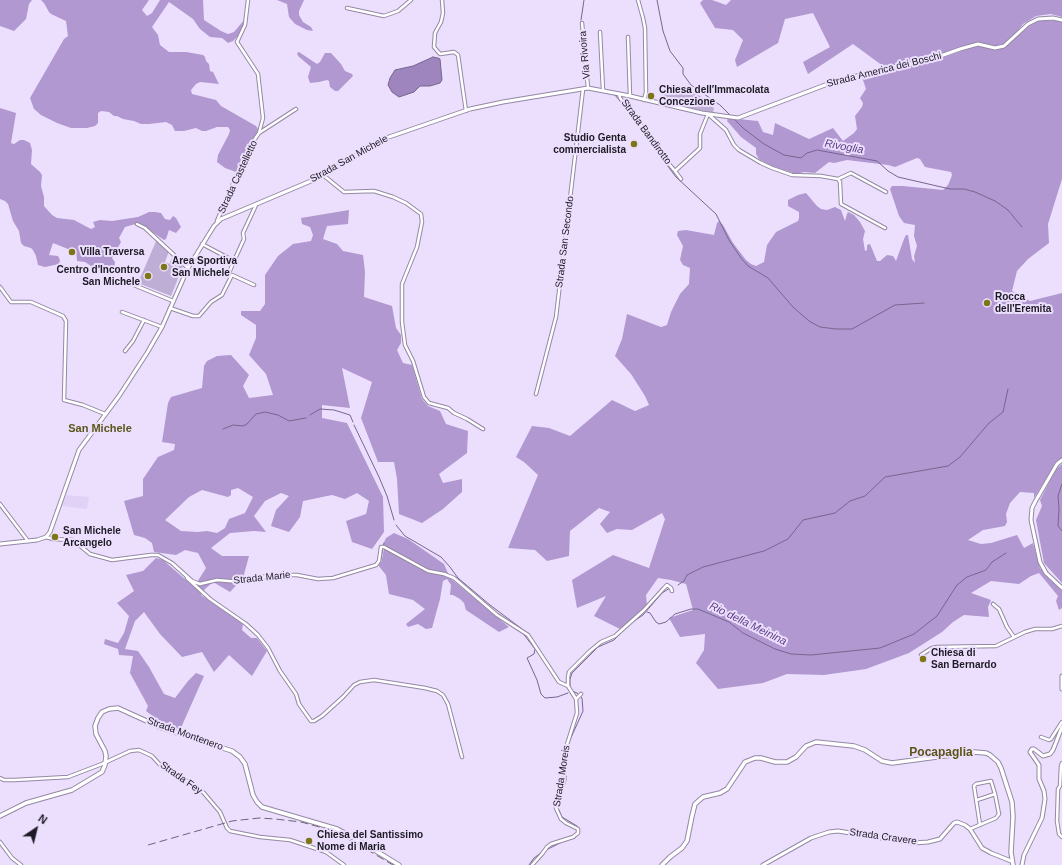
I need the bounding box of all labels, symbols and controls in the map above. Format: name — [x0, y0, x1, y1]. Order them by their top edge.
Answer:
street label: Via Rivoira — [577, 30, 593, 80]
street label: Strada America dei Boschi — [825, 50, 943, 90]
place label: Chiesa dell′Immacolata Concezione — [659, 84, 769, 108]
marker: Chiesa dell′Immacolata Concezione — [646, 91, 656, 101]
street label: Strada Bandirotto — [618, 97, 674, 167]
place label: Studio Genta commercialista — [553, 132, 626, 156]
street label: Strada San Michele — [308, 133, 390, 185]
water label: Rivoglia — [824, 137, 864, 157]
street label: Strada Castelletto — [216, 138, 260, 216]
marker: Studio Genta commercialista — [629, 139, 639, 149]
street label: Strada San Secondo — [553, 195, 577, 289]
place label: Villa Traversa — [80, 246, 144, 258]
marker: Villa Traversa — [67, 247, 77, 257]
place label: Area Sportiva San Michele — [172, 255, 237, 278]
marker: Area Sportiva San Michele — [159, 262, 169, 272]
place label: Centro d'Incontro San Michele — [57, 264, 140, 288]
marker: Centro d'Incontro San Michele — [143, 271, 153, 281]
place label: Rocca dell'Eremita — [995, 291, 1051, 314]
marker: Rocca dell'Eremita — [982, 298, 992, 308]
district label: San Michele — [68, 422, 132, 436]
place label: San Michele Arcangelo — [63, 525, 121, 548]
marker: San Michele Arcangelo — [50, 532, 60, 542]
street label: Strada Marie — [233, 569, 291, 587]
water label: Rio della Meinina — [707, 600, 789, 648]
place label: Chiesa di San Bernardo — [931, 647, 997, 670]
marker: Chiesa di San Bernardo — [918, 654, 928, 664]
street label: Strada Montenero — [145, 715, 225, 753]
street label: Strada Moreis — [551, 744, 573, 808]
district label: Pocapaglia — [909, 746, 973, 760]
street label: Strada Fey — [158, 759, 204, 797]
north arrow — [16, 809, 56, 849]
text: N — [36, 812, 50, 826]
street label: Strada Cravere — [849, 826, 917, 848]
place label: Chiesa del Santissimo Nome di Maria — [317, 829, 423, 852]
marker: Chiesa del Santissimo Nome di Maria — [304, 836, 314, 846]

